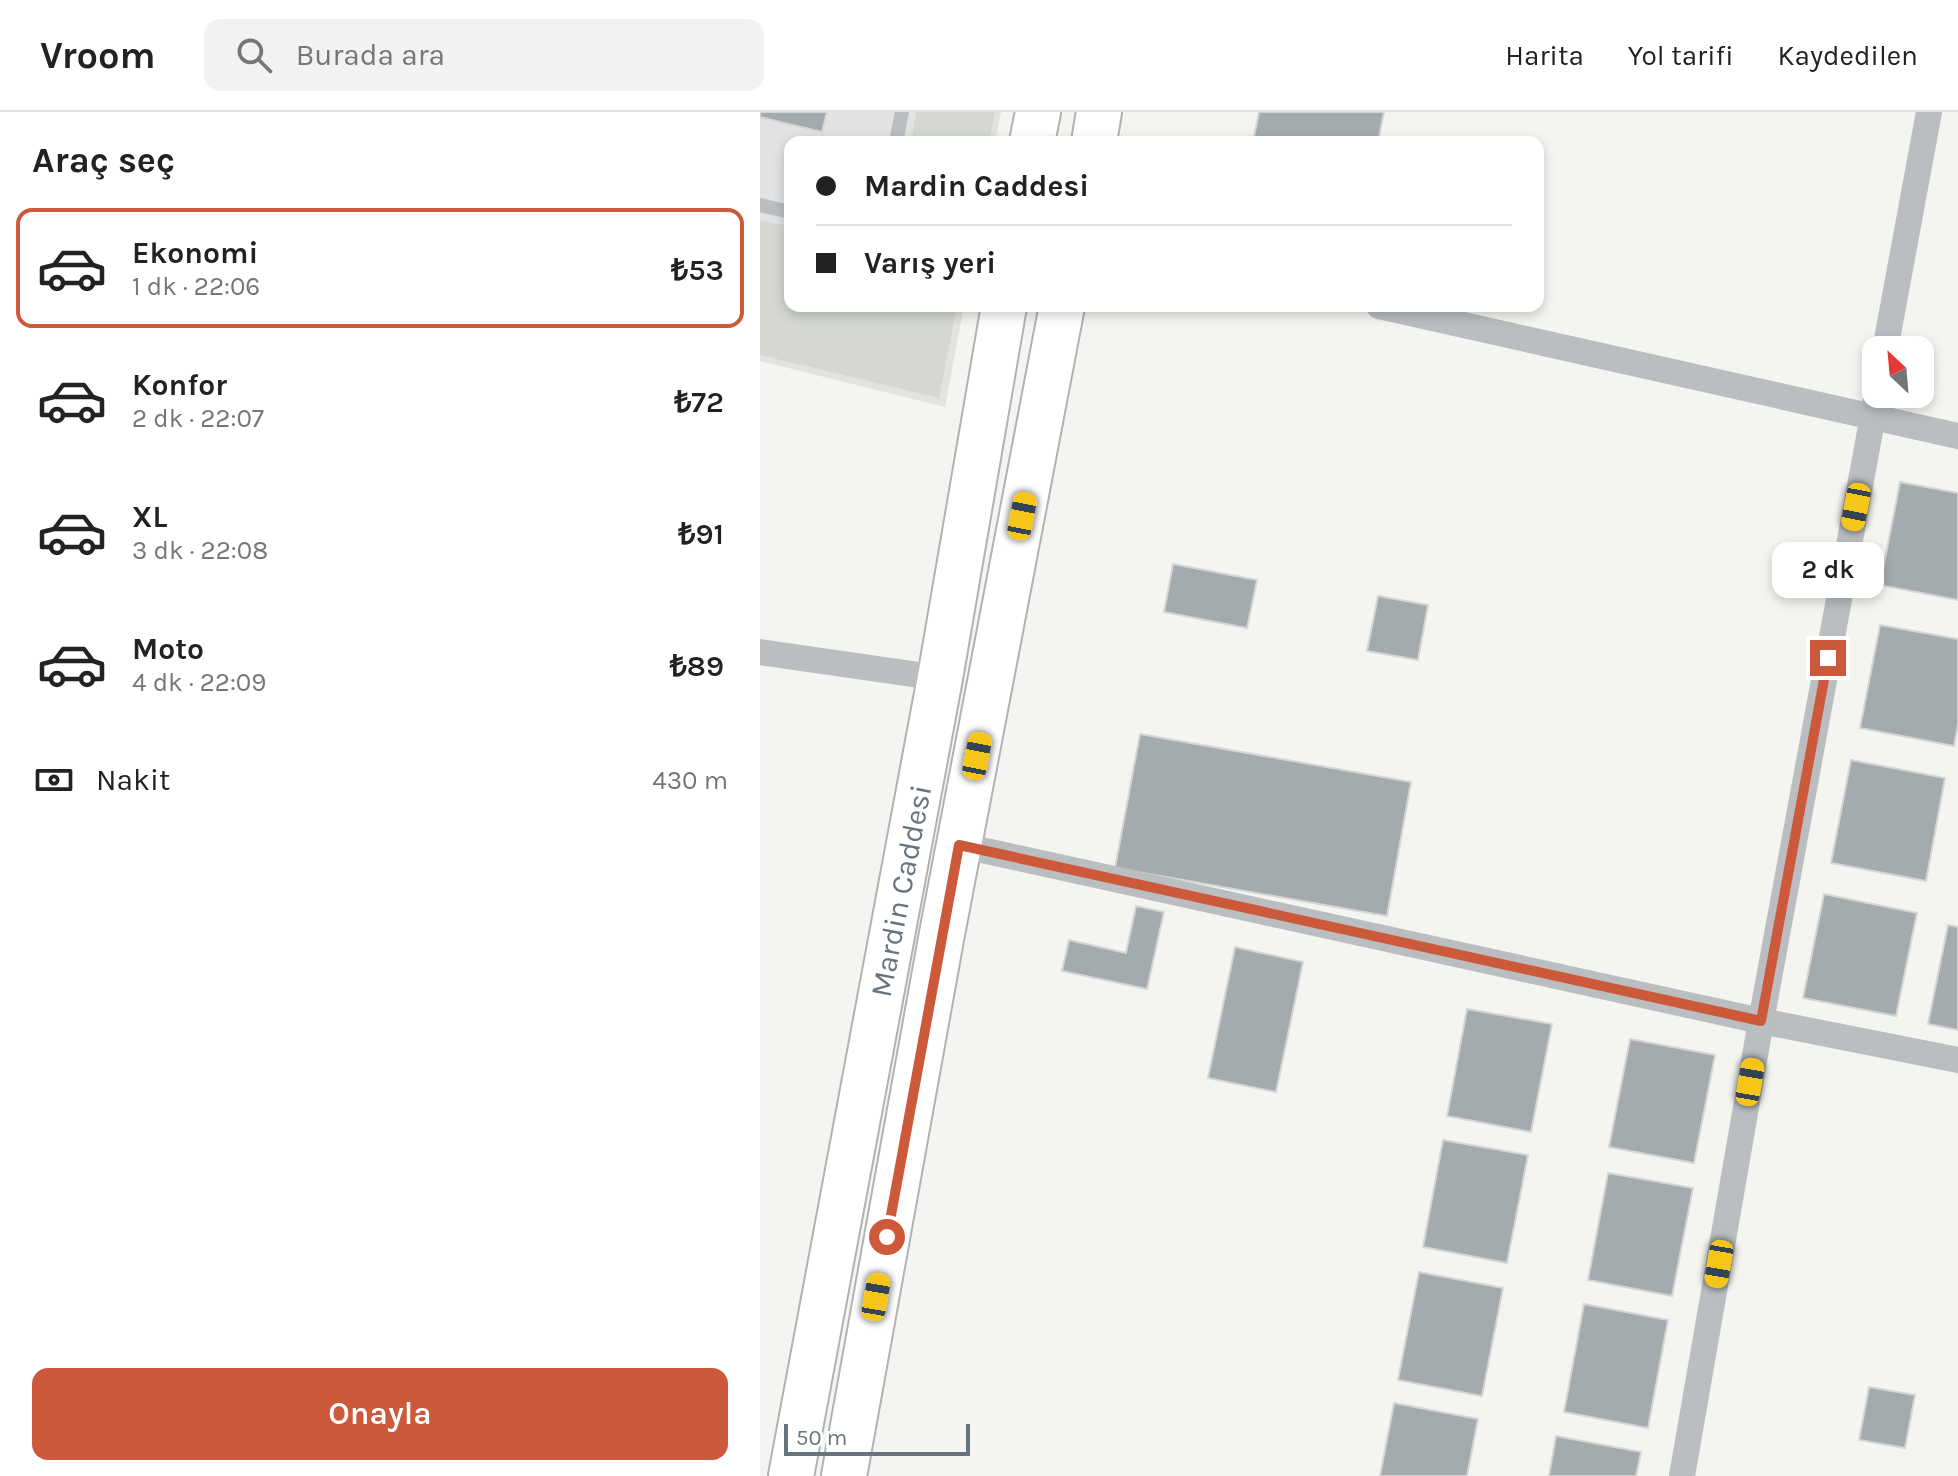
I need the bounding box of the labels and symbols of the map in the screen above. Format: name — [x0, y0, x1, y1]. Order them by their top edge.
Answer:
north arrow — [1862, 336, 1934, 408]
car — [1840, 481, 1872, 533]
car — [1006, 490, 1038, 542]
callout: 2 dk — [1772, 542, 1884, 598]
route end — [1810, 640, 1846, 676]
car — [961, 730, 993, 782]
street label: Mardin Caddesi — [863, 782, 939, 1000]
car — [1734, 1056, 1766, 1108]
route start — [869, 1219, 905, 1255]
car — [1703, 1238, 1735, 1290]
car — [860, 1271, 892, 1323]
scale bar — [784, 1420, 970, 1456]

